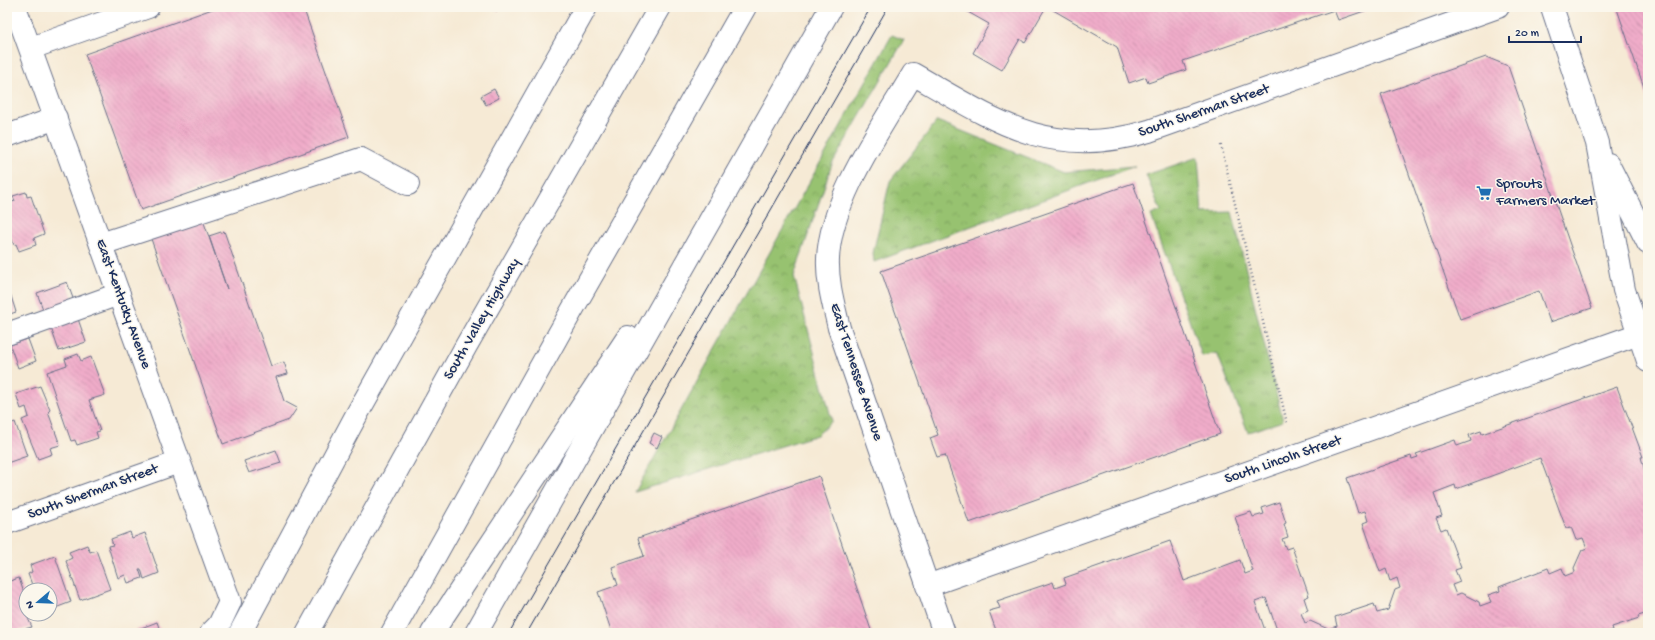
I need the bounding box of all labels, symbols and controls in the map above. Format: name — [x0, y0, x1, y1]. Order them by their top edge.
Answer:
scale bar — [1509, 18, 1581, 44]
text: 20 m — [1515, 27, 1540, 41]
street label: South Sherman Street — [1136, 80, 1274, 142]
place label: Sprouts Farmers Market — [1495, 175, 1597, 210]
supermarket icon: Sprouts Farmers Market — [1475, 184, 1493, 202]
street label: East Kentucky Avenue — [91, 237, 155, 372]
street label: South Valley Highway — [440, 255, 524, 383]
street label: East Tennessee Avenue — [825, 301, 887, 443]
street label: South Lincoln Street — [1222, 431, 1345, 488]
street label: South Sherman Street — [25, 459, 162, 524]
north arrow — [18, 582, 58, 622]
text: N — [24, 599, 37, 610]

